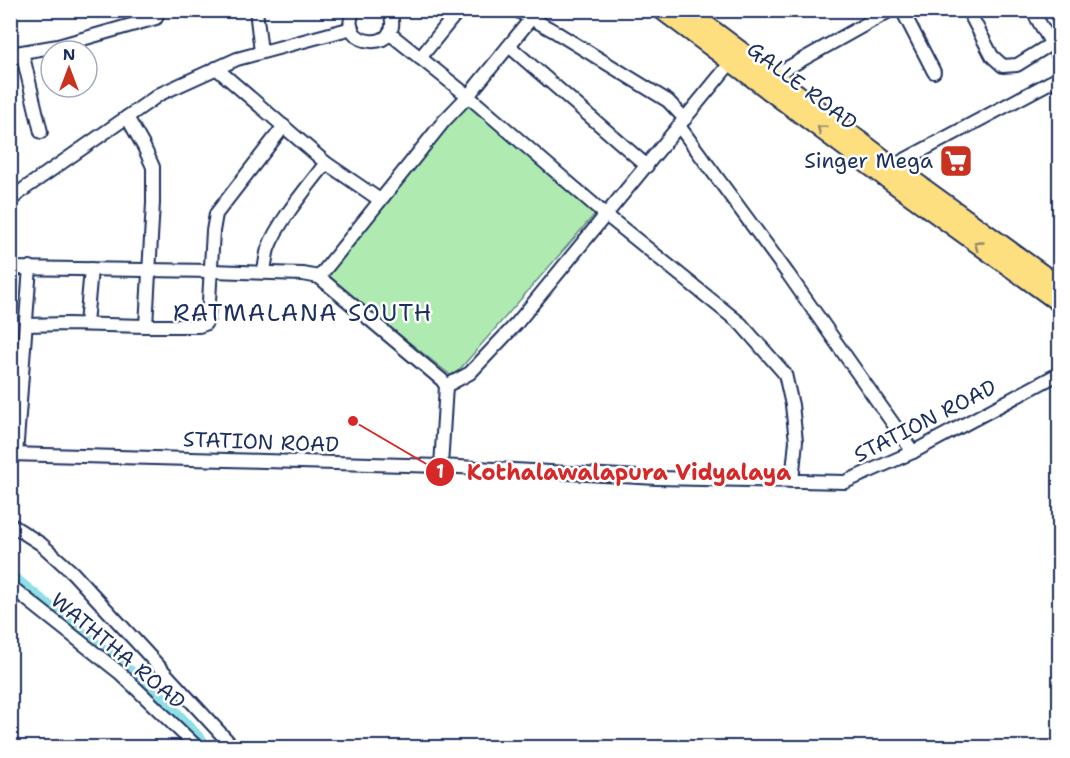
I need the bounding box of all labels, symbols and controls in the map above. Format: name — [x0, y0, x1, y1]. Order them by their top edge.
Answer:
street label: GALLE ROAD — [741, 35, 863, 137]
north arrow — [39, 39, 99, 99]
text: N — [63, 44, 75, 65]
one-way arrow — [816, 125, 827, 136]
supermarket icon: Singer Mega — [938, 143, 974, 179]
place label: Singer Mega — [804, 147, 933, 175]
one-way arrow — [973, 241, 984, 252]
district label: RATMALANA SOUTH — [173, 297, 433, 329]
street label: STATION ROAD — [849, 373, 1001, 469]
street label: STATION ROAD — [182, 425, 340, 459]
callout: Kothalawalapura Vidyalaya — [425, 452, 803, 492]
text: Kothalawalapura Vidyalaya — [467, 458, 791, 487]
text: 1 — [436, 460, 444, 484]
street label: WATHTHA ROAD — [45, 586, 191, 716]

